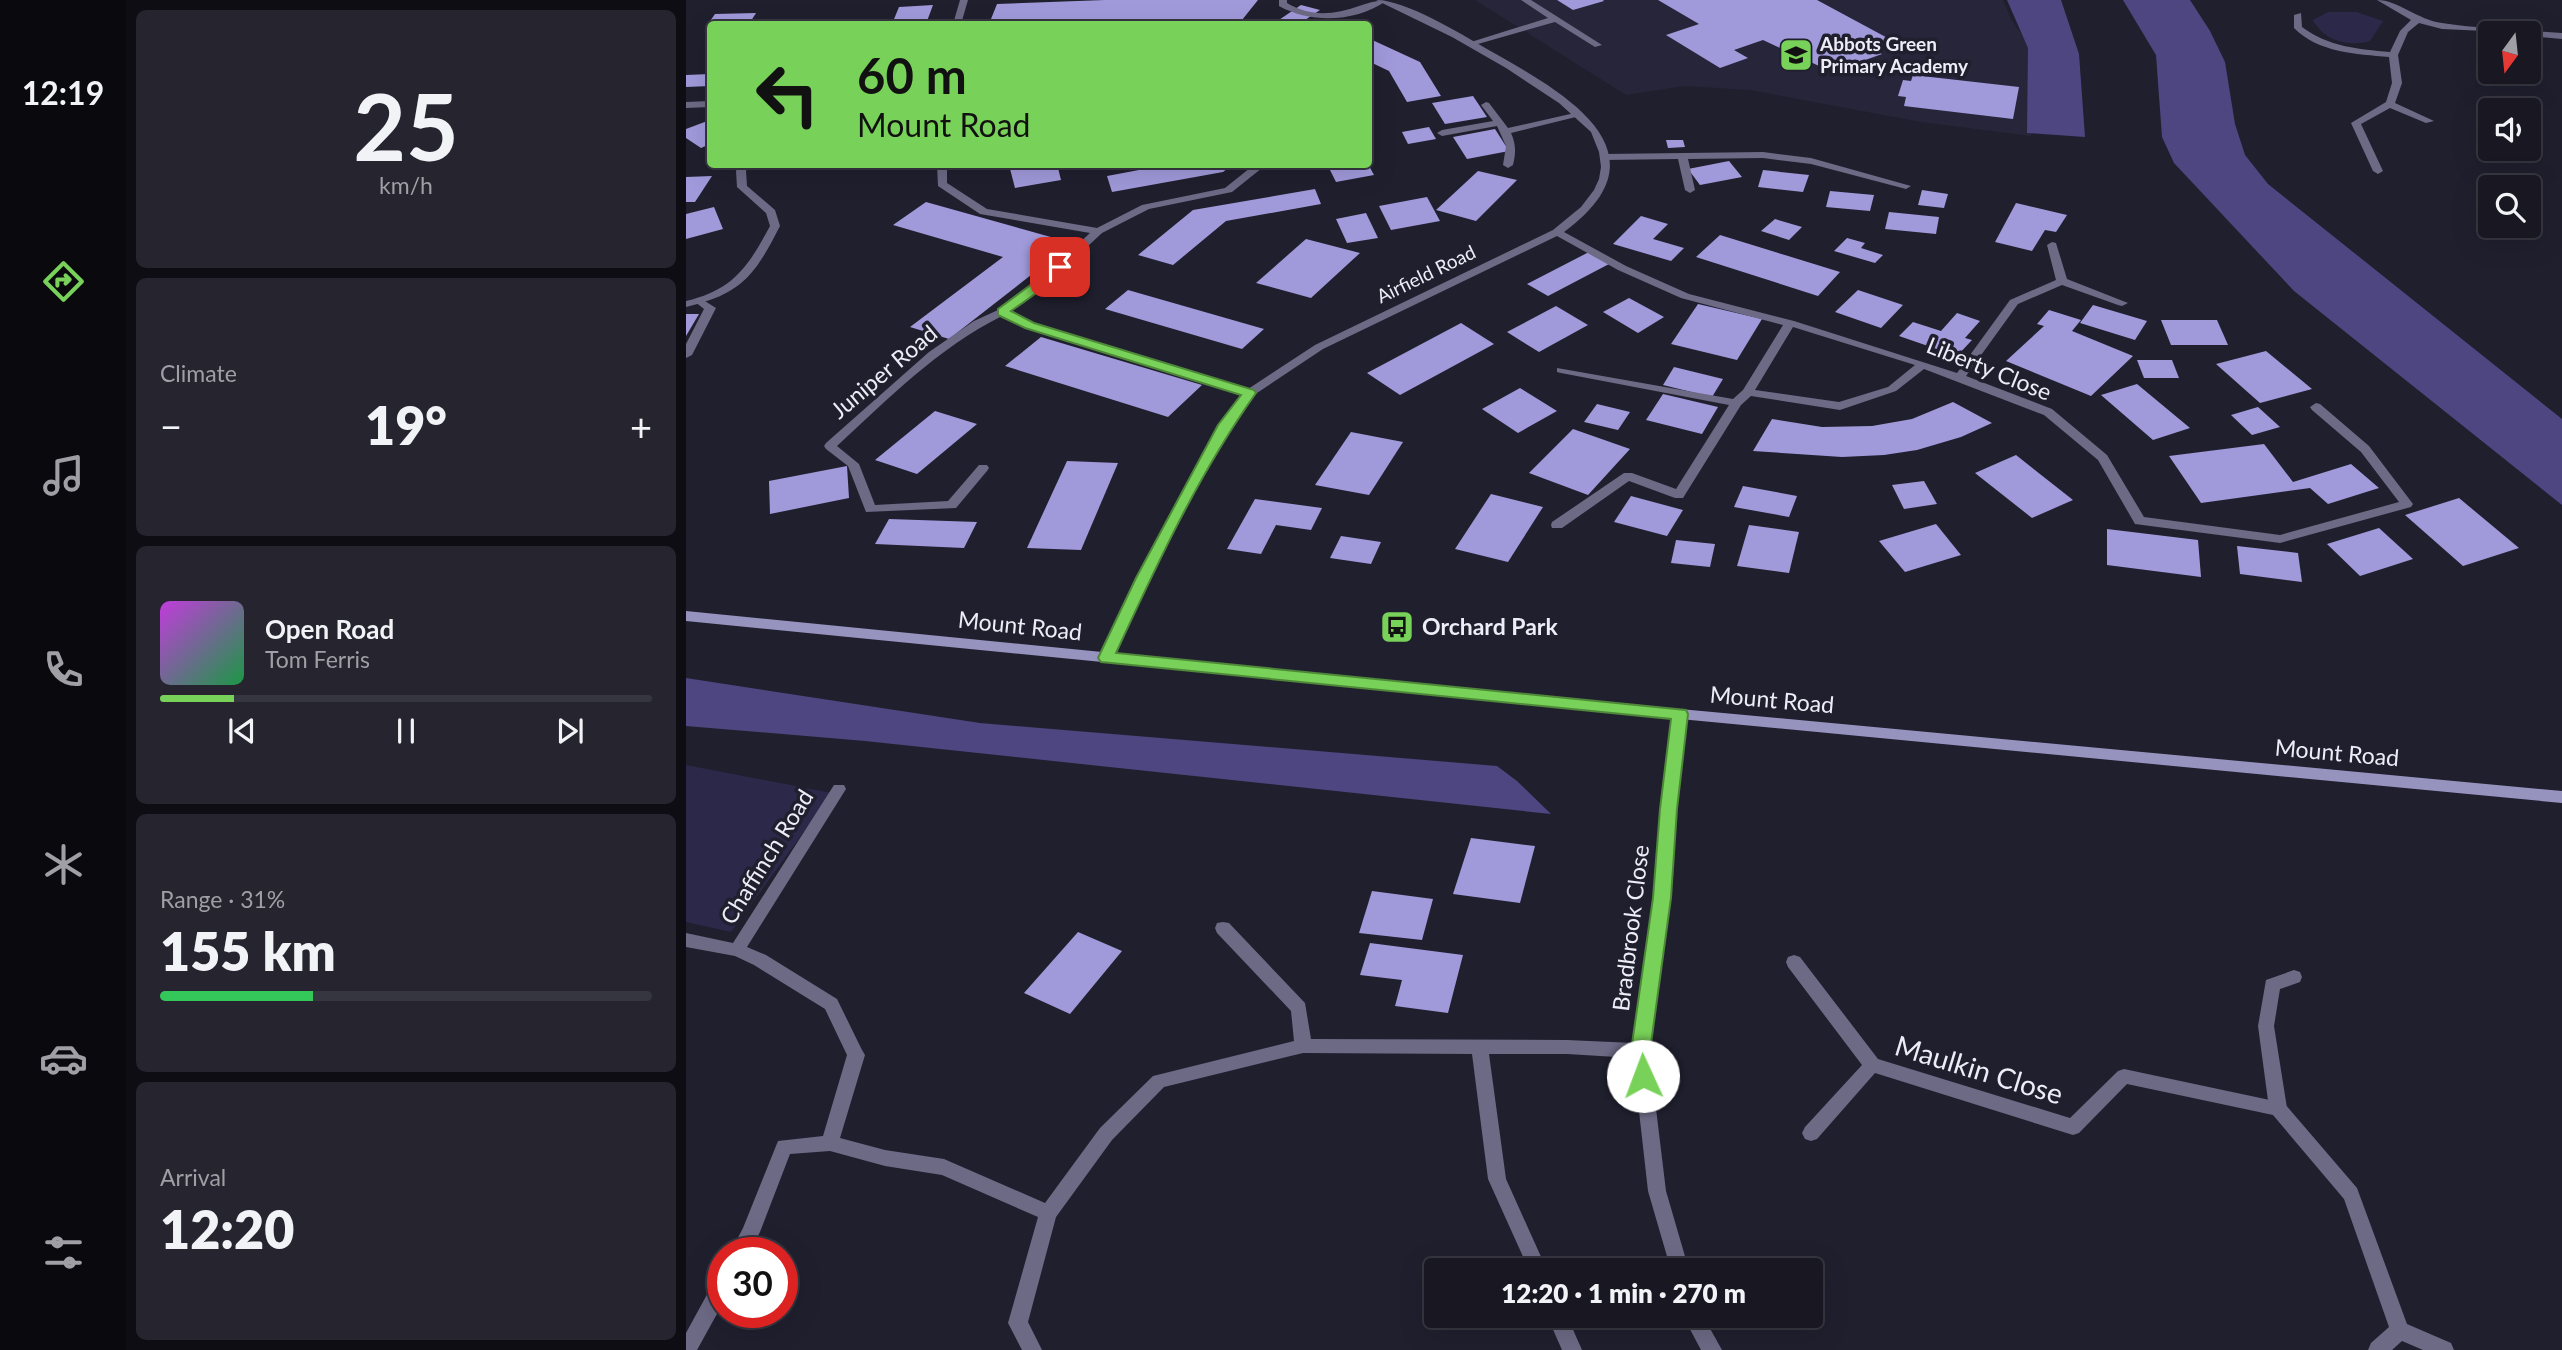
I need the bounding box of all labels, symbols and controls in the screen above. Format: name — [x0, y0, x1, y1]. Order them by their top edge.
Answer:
north arrow — [2478, 21, 2541, 84]
map controls — [2478, 21, 2541, 238]
place label: Abbots Green Primary Academy — [1819, 32, 1969, 77]
school or university icon: Abbots Green Primary Academy — [1777, 36, 1815, 74]
text: 60 m — [857, 46, 967, 104]
icon: left — [742, 49, 833, 140]
text: 25 — [353, 71, 459, 180]
text: 12:19 — [22, 73, 104, 112]
button: sound — [2478, 98, 2541, 161]
text: Mount Road — [857, 105, 1030, 144]
text: km/h — [379, 171, 433, 199]
button: search — [2478, 175, 2541, 238]
pin — [1030, 237, 1090, 297]
street label: Airfield Road — [1372, 240, 1479, 307]
icon: arrive — [1041, 248, 1079, 286]
icon: directions — [39, 257, 88, 306]
street label: Juniper Road — [824, 319, 942, 424]
street label: Liberty Close — [1923, 330, 2056, 406]
text: Climate — [160, 359, 237, 387]
text: 19° — [365, 394, 447, 456]
text: − — [160, 403, 182, 449]
text: + — [630, 403, 652, 449]
icon: music — [39, 451, 88, 500]
street label: Mount Road — [957, 605, 1084, 645]
bus stop icon: Orchard Park — [1378, 608, 1416, 646]
place label: Orchard Park — [1422, 612, 1558, 640]
text: Open Road — [265, 613, 394, 645]
icon: phone — [39, 645, 88, 694]
text: Tom Ferris — [265, 645, 370, 673]
street label: Mount Road — [1709, 680, 1835, 718]
icon: previous — [223, 712, 261, 750]
icon: pause — [387, 712, 425, 750]
icon: next — [551, 712, 589, 750]
street label: Mount Road — [2274, 733, 2400, 771]
street label: Chaffinch Road — [714, 784, 819, 929]
icon: climate — [39, 840, 88, 889]
street label: Bradbrook Close — [1606, 843, 1654, 1013]
text: Range · 31% — [160, 885, 285, 913]
text: 155 km — [160, 920, 336, 982]
street label: Maulkin Close — [1891, 1027, 2067, 1111]
icon: car — [39, 1034, 88, 1083]
position arrow — [1606, 1039, 1680, 1113]
text: Arrival — [160, 1163, 226, 1191]
text: 12:20 — [160, 1198, 294, 1260]
icon: filters — [39, 1228, 88, 1277]
speed limit sign: 30 — [707, 1237, 798, 1328]
text: 12:20 · 1 min · 270 m — [1501, 1277, 1746, 1309]

